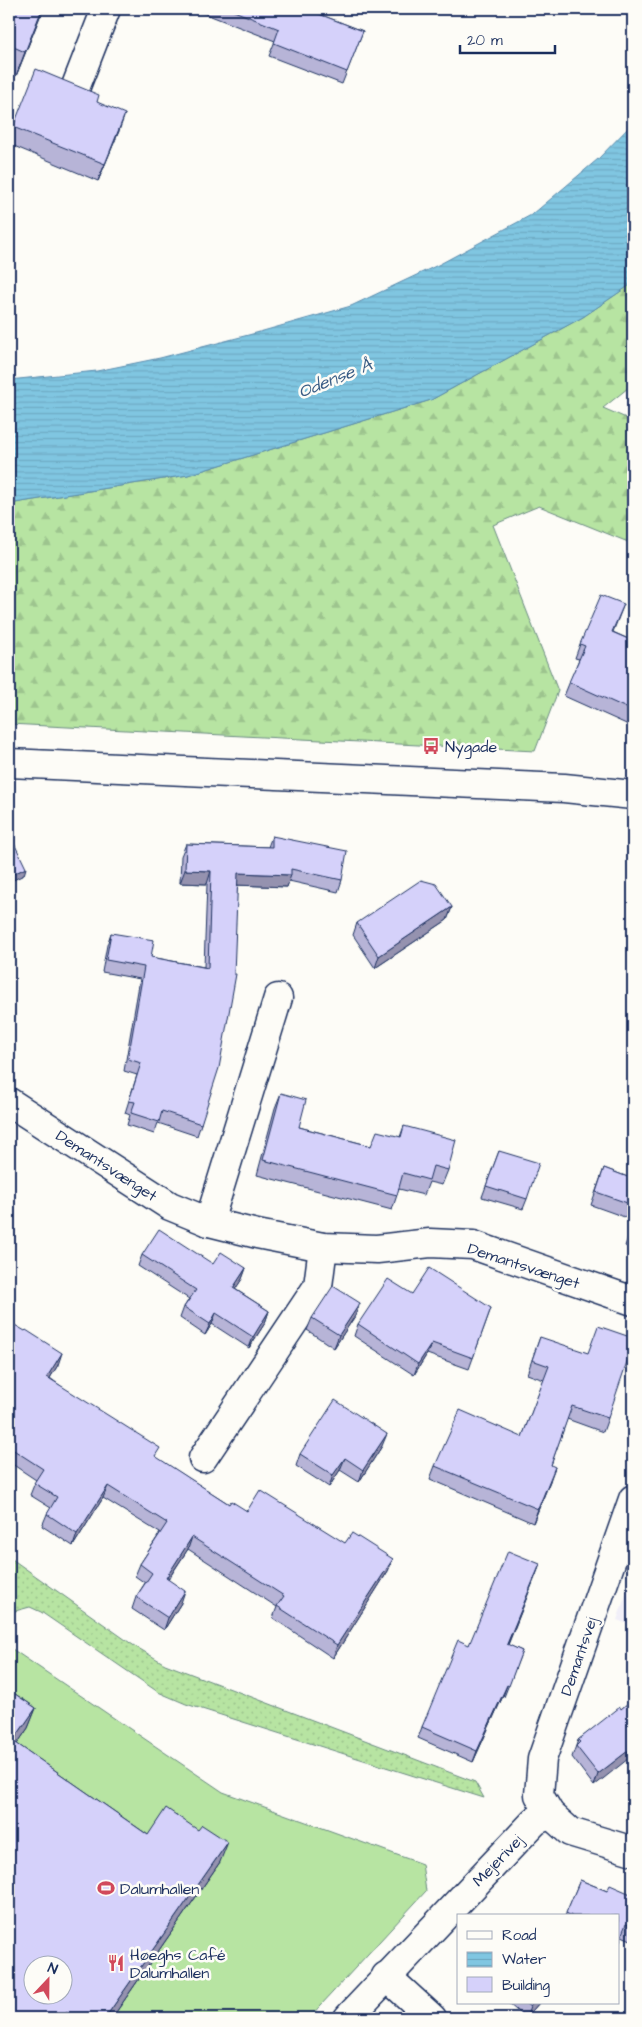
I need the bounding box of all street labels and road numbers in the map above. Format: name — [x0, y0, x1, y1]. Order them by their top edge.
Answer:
street label: Demantsvænget — [51, 1125, 162, 1208]
street label: Demantsvænget — [465, 1237, 583, 1296]
street label: Demantsvej — [555, 1614, 603, 1699]
street label: Mejerivej — [467, 1830, 528, 1892]

